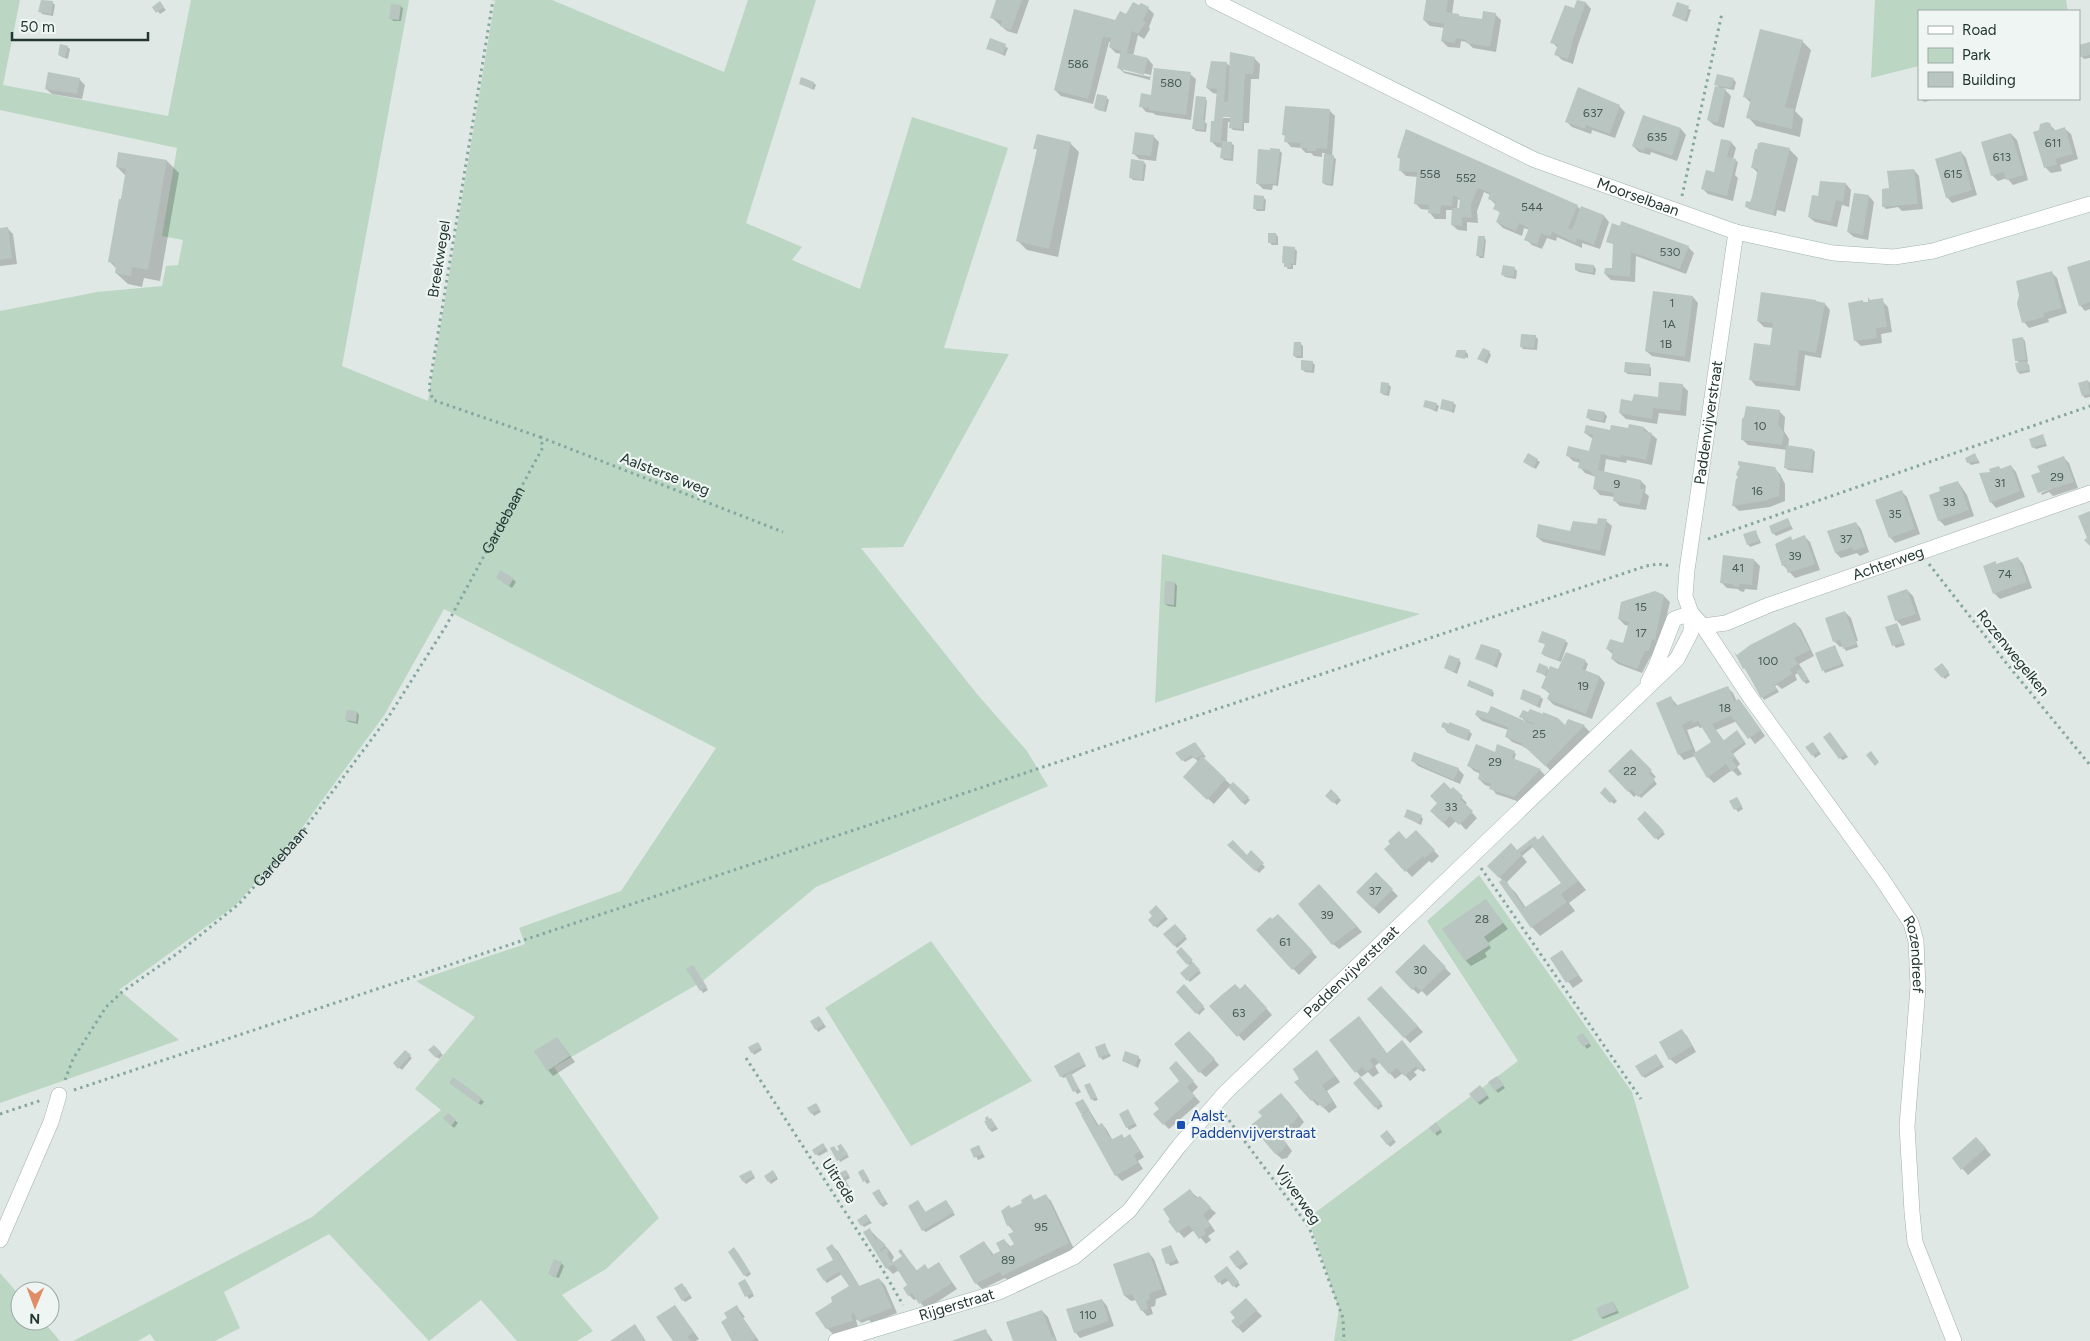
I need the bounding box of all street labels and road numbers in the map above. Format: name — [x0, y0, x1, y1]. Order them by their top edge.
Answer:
street label: Moorselbaan — [1594, 174, 1682, 220]
street label: Breekwegel — [424, 219, 454, 299]
street label: Paddenvijverstraat — [1690, 359, 1726, 486]
street label: Aalsterse weg — [618, 449, 712, 499]
street label: Gardebaan — [478, 484, 529, 557]
street label: Achterweg — [1850, 543, 1926, 584]
street label: Rozenwegelken — [1973, 606, 2053, 700]
street label: Gardebaan — [249, 823, 311, 891]
street label: Rozendreef — [1899, 912, 1927, 994]
street label: Paddenvijverstraat — [1300, 922, 1403, 1022]
street label: Uitrede — [818, 1155, 860, 1207]
street label: Vijverweg — [1271, 1162, 1325, 1228]
street label: Rijgerstraat — [917, 1285, 997, 1325]

